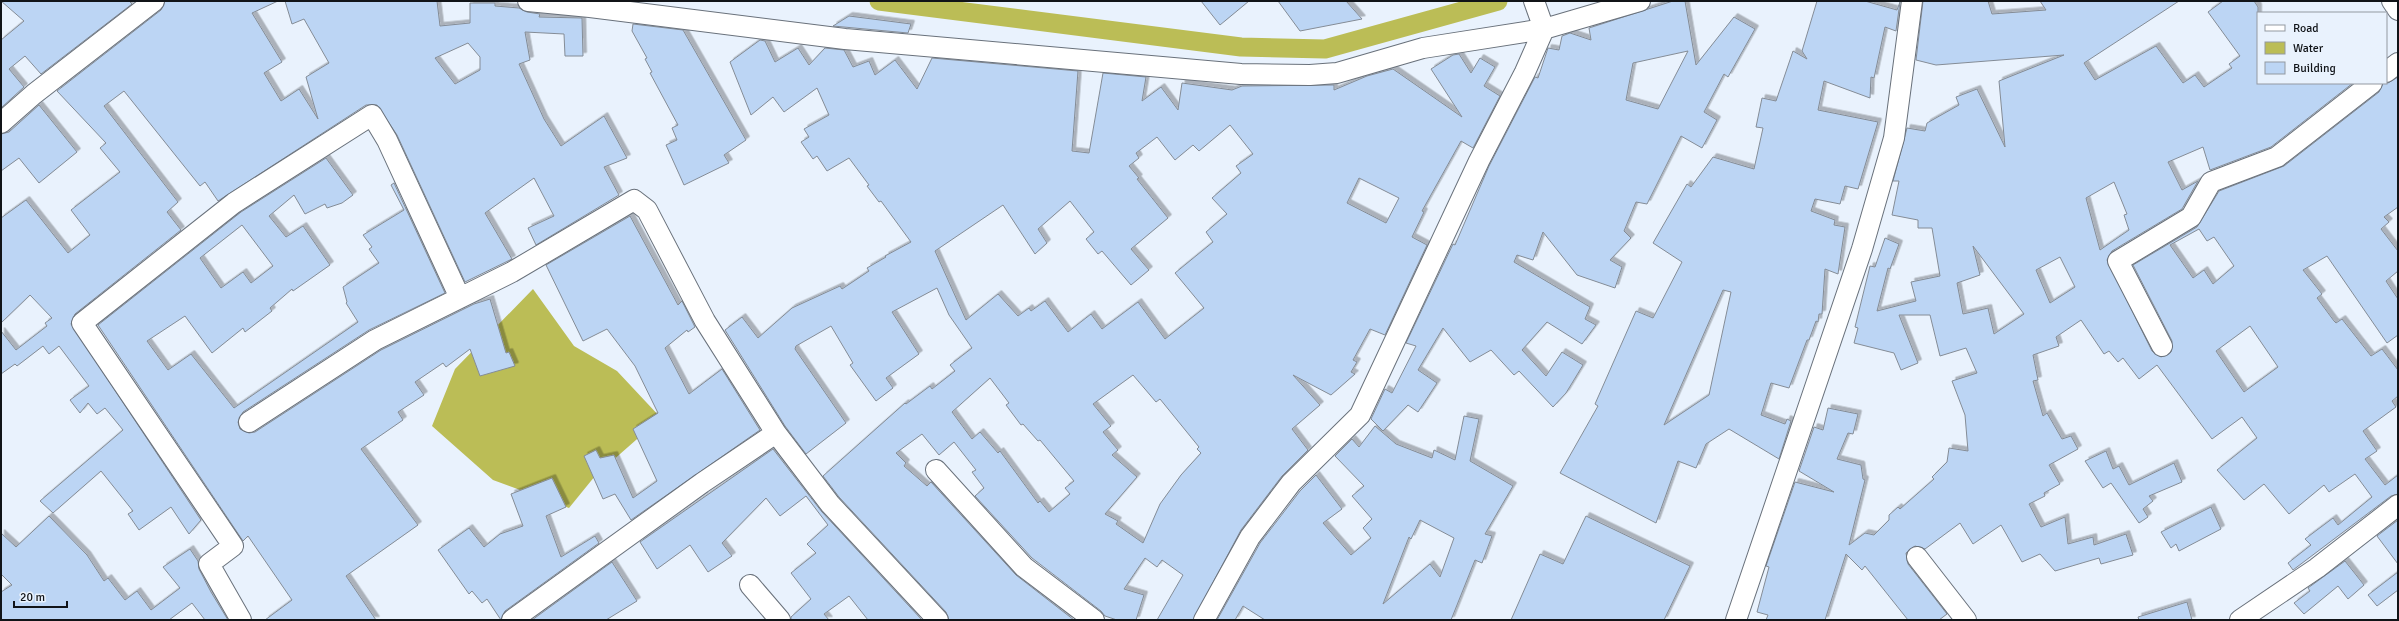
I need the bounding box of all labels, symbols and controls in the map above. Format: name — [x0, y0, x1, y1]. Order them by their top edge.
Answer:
legend — [2257, 12, 2387, 84]
text: Road — [2293, 21, 2319, 36]
text: Water — [2293, 41, 2324, 56]
text: Building — [2293, 61, 2336, 76]
scale bar — [14, 583, 67, 609]
text: 20 m — [20, 590, 45, 605]

